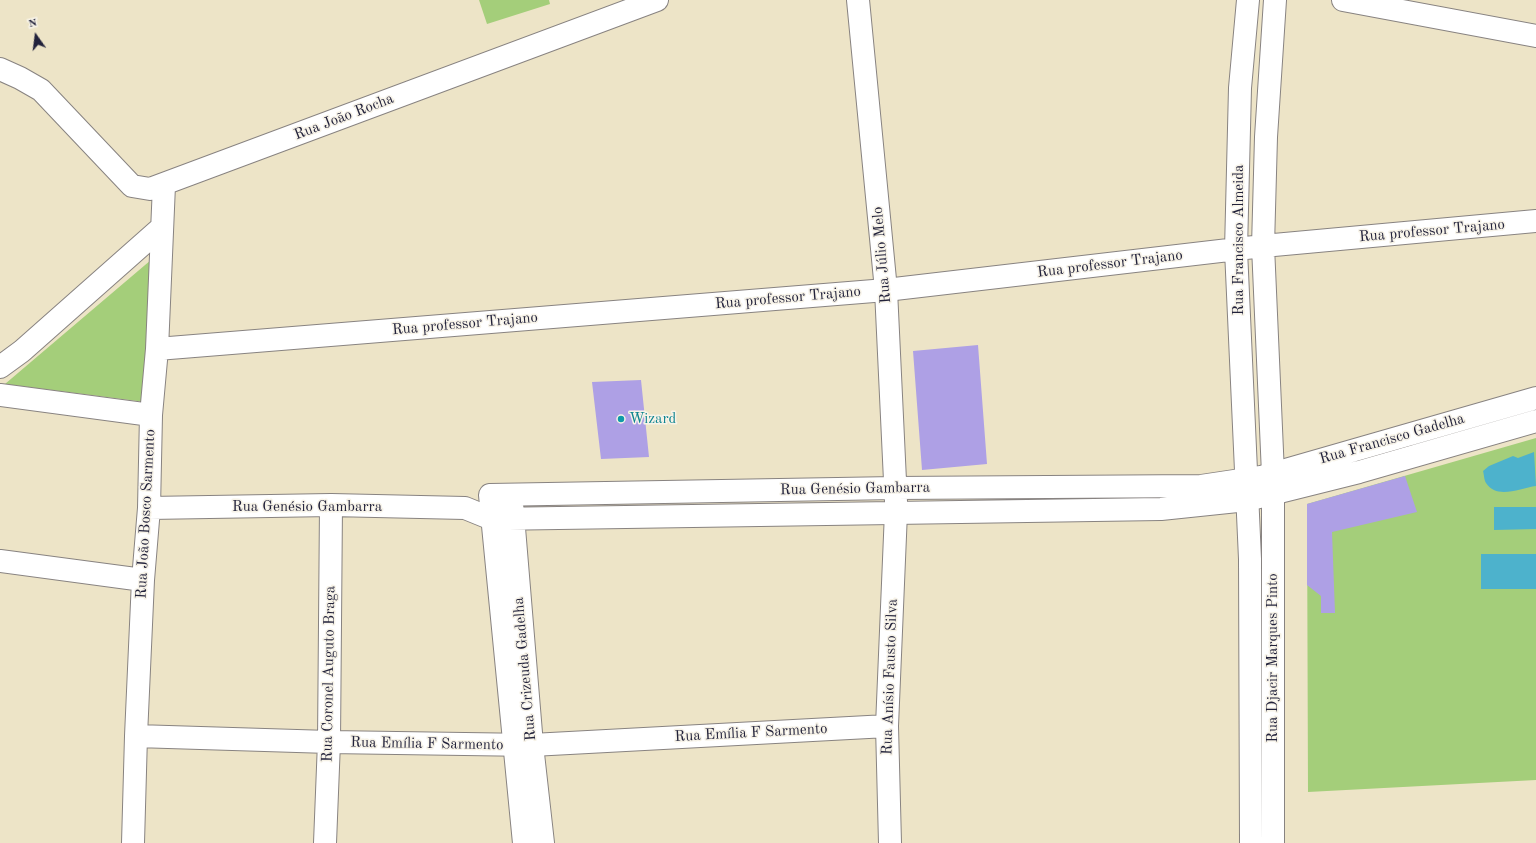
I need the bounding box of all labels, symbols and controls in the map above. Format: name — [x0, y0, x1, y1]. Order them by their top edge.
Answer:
north arrow — [16, 16, 56, 56]
text: N — [28, 18, 38, 30]
street label: Rua João Rocha — [292, 90, 396, 144]
street label: Rua Francisco Almeida — [1230, 164, 1248, 316]
street label: Rua Júlio Melo — [869, 206, 895, 304]
street label: Rua professor Trajano — [1358, 216, 1506, 246]
street label: Rua professor Trajano — [1036, 246, 1184, 282]
street label: Rua professor Trajano — [714, 283, 862, 313]
street label: Rua professor Trajano — [391, 309, 539, 339]
place label: Wizard — [629, 410, 676, 428]
street label: Rua Francisco Gadelha — [1317, 410, 1467, 468]
marker: Wizard — [616, 414, 626, 424]
street label: Rua João Bosco Sarmento — [133, 429, 159, 599]
street label: Rua Genésio Gambarra — [780, 479, 930, 499]
street label: Rua Genésio Gambarra — [232, 498, 382, 516]
street label: Rua Djacir Marques Pinto — [1264, 573, 1282, 743]
street label: Rua Coronel Auguto Braga — [318, 586, 340, 762]
street label: Rua Crizeuda Gadelha — [510, 596, 540, 742]
street label: Rua Anísio Fausto Silva — [878, 599, 902, 755]
street label: Rua Emília F Sarmento — [674, 720, 828, 746]
street label: Rua Emília F Sarmento — [350, 734, 504, 754]

